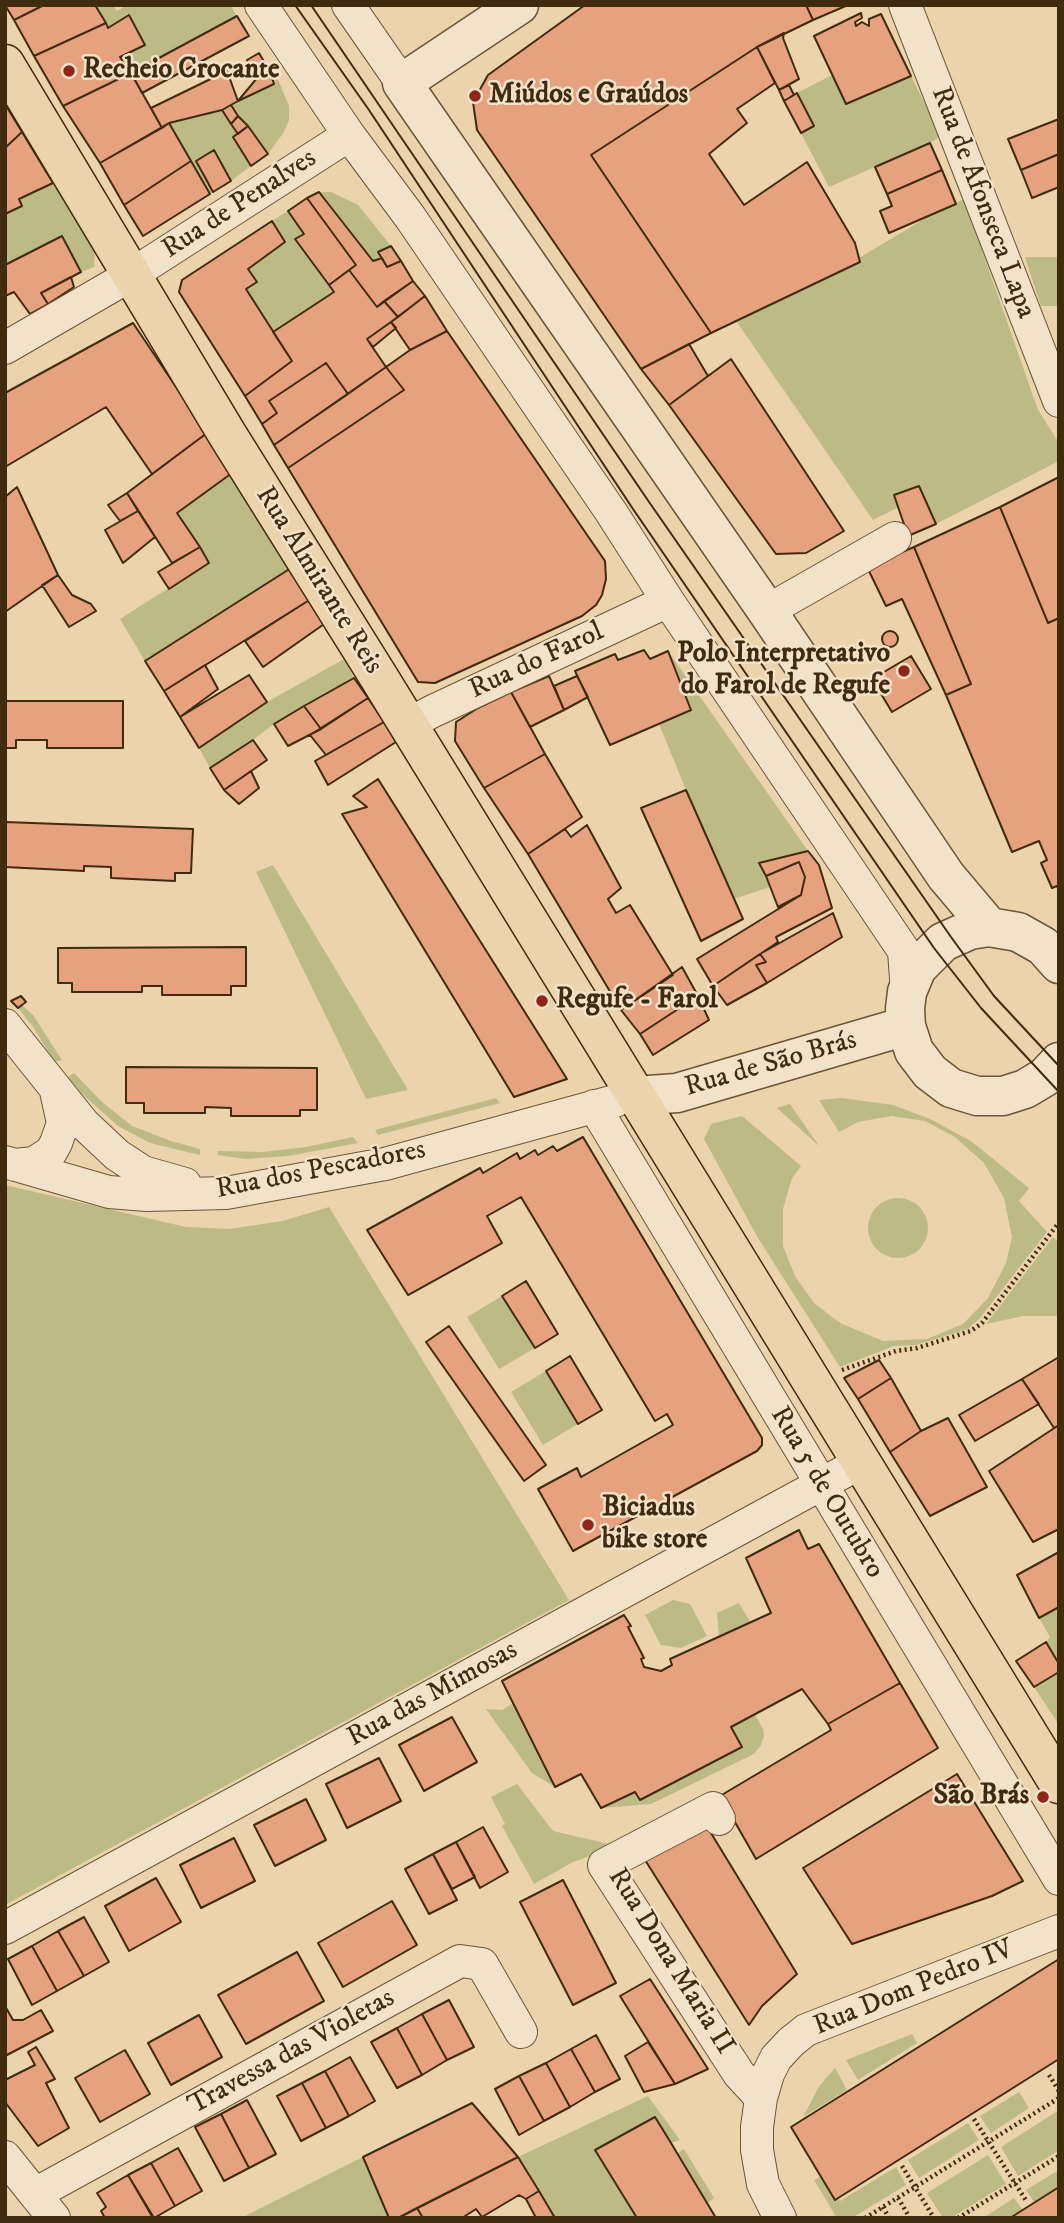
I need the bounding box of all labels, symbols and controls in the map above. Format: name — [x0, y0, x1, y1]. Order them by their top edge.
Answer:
place label: Recheio Crocante — [83, 54, 280, 88]
marker: Recheio Crocante — [61, 63, 77, 79]
place label: Miúdos e Graúdos — [489, 79, 688, 113]
street label: Rua de Afonseca Lapa — [922, 82, 1042, 324]
marker: Miúdos e Graúdos — [467, 88, 483, 104]
street label: Rua de Penalves — [157, 143, 323, 267]
street label: Rua Almirante Reis — [247, 481, 389, 681]
street label: Rua do Farol — [465, 616, 609, 708]
place label: Polo Interpretativo do Farol de Regufe — [677, 638, 890, 704]
marker: Polo Interpretativo do Farol de Regufe — [896, 663, 912, 679]
place label: Regufe - Farol — [556, 984, 718, 1018]
marker: Regufe - Farol — [534, 993, 550, 1009]
street label: Rua de São Brás — [681, 1024, 861, 1106]
street label: Rua dos Pescadores — [213, 1134, 429, 1208]
street label: Rua 5 de Outubro — [762, 1401, 890, 1585]
place label: Biciadus bike store — [602, 1492, 707, 1558]
marker: Biciadus bike store — [580, 1517, 596, 1533]
street label: Rua das Mimosas — [342, 1634, 524, 1756]
place label: São Brás — [934, 1780, 1029, 1814]
marker: São Brás — [1035, 1789, 1051, 1805]
street label: Rua Dona Maria II — [599, 1863, 741, 2061]
street label: Rua Dom Pedro IV — [809, 1934, 1019, 2044]
street label: Travessa das Violetas — [183, 1982, 401, 2124]

